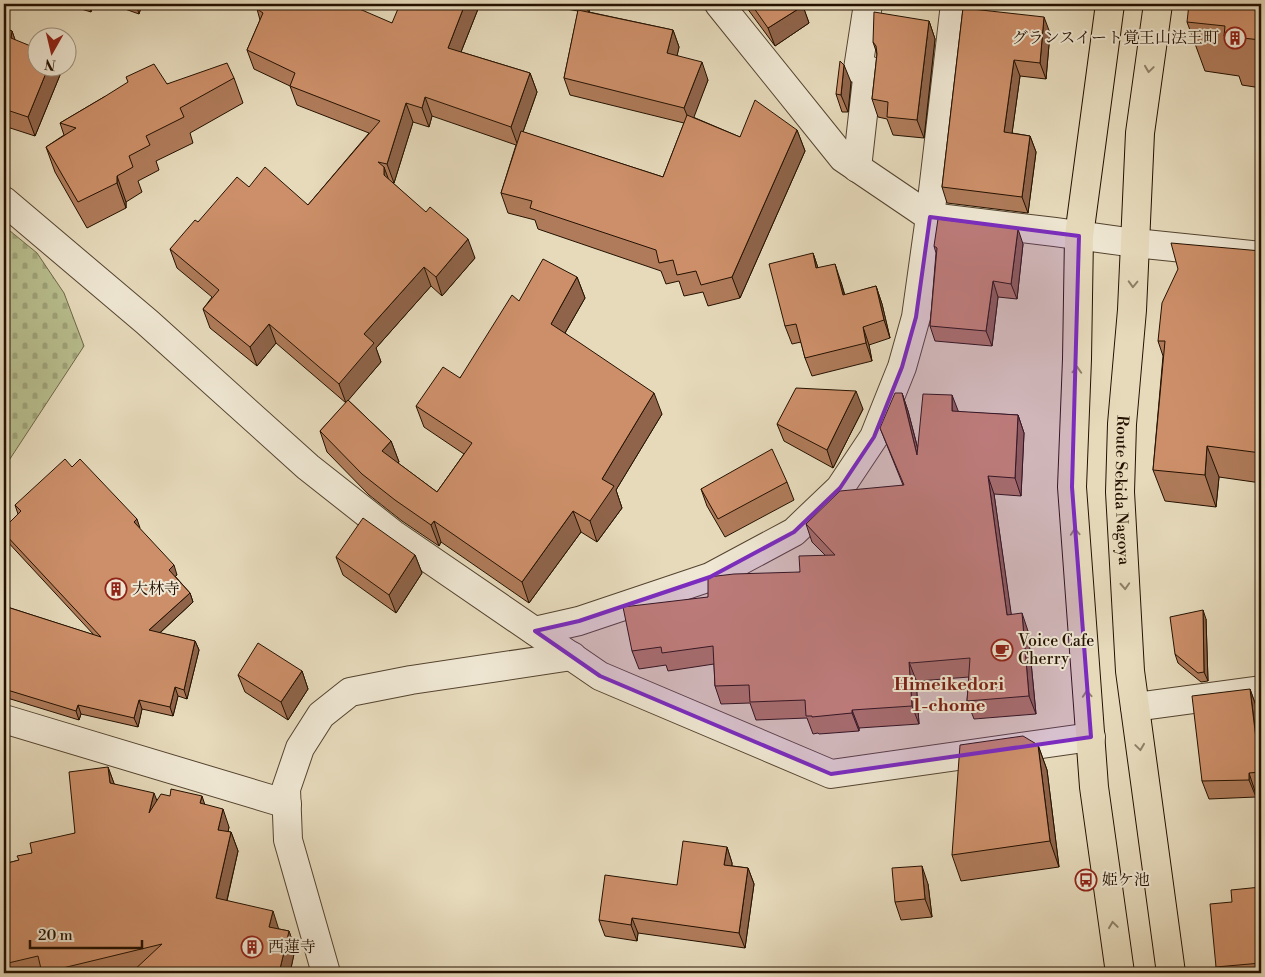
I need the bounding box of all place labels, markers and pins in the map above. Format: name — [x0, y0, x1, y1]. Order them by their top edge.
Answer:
building icon: グランスイート覚王山法王町 — [1223, 26, 1247, 50]
place label: グランスイート覚王山法王町 — [1012, 28, 1219, 48]
building icon: 大林寺 — [104, 577, 128, 601]
place label: 大林寺 — [132, 579, 180, 599]
place label: Voice Cafe Cherry — [1017, 631, 1094, 669]
cafe icon: Voice Cafe Cherry — [990, 638, 1014, 662]
bus stop icon: 姫ケ池 — [1074, 868, 1098, 892]
place label: 姫ケ池 — [1102, 870, 1150, 890]
building icon: 西蓮寺 — [240, 935, 264, 959]
place label: 西蓮寺 — [268, 937, 316, 957]

